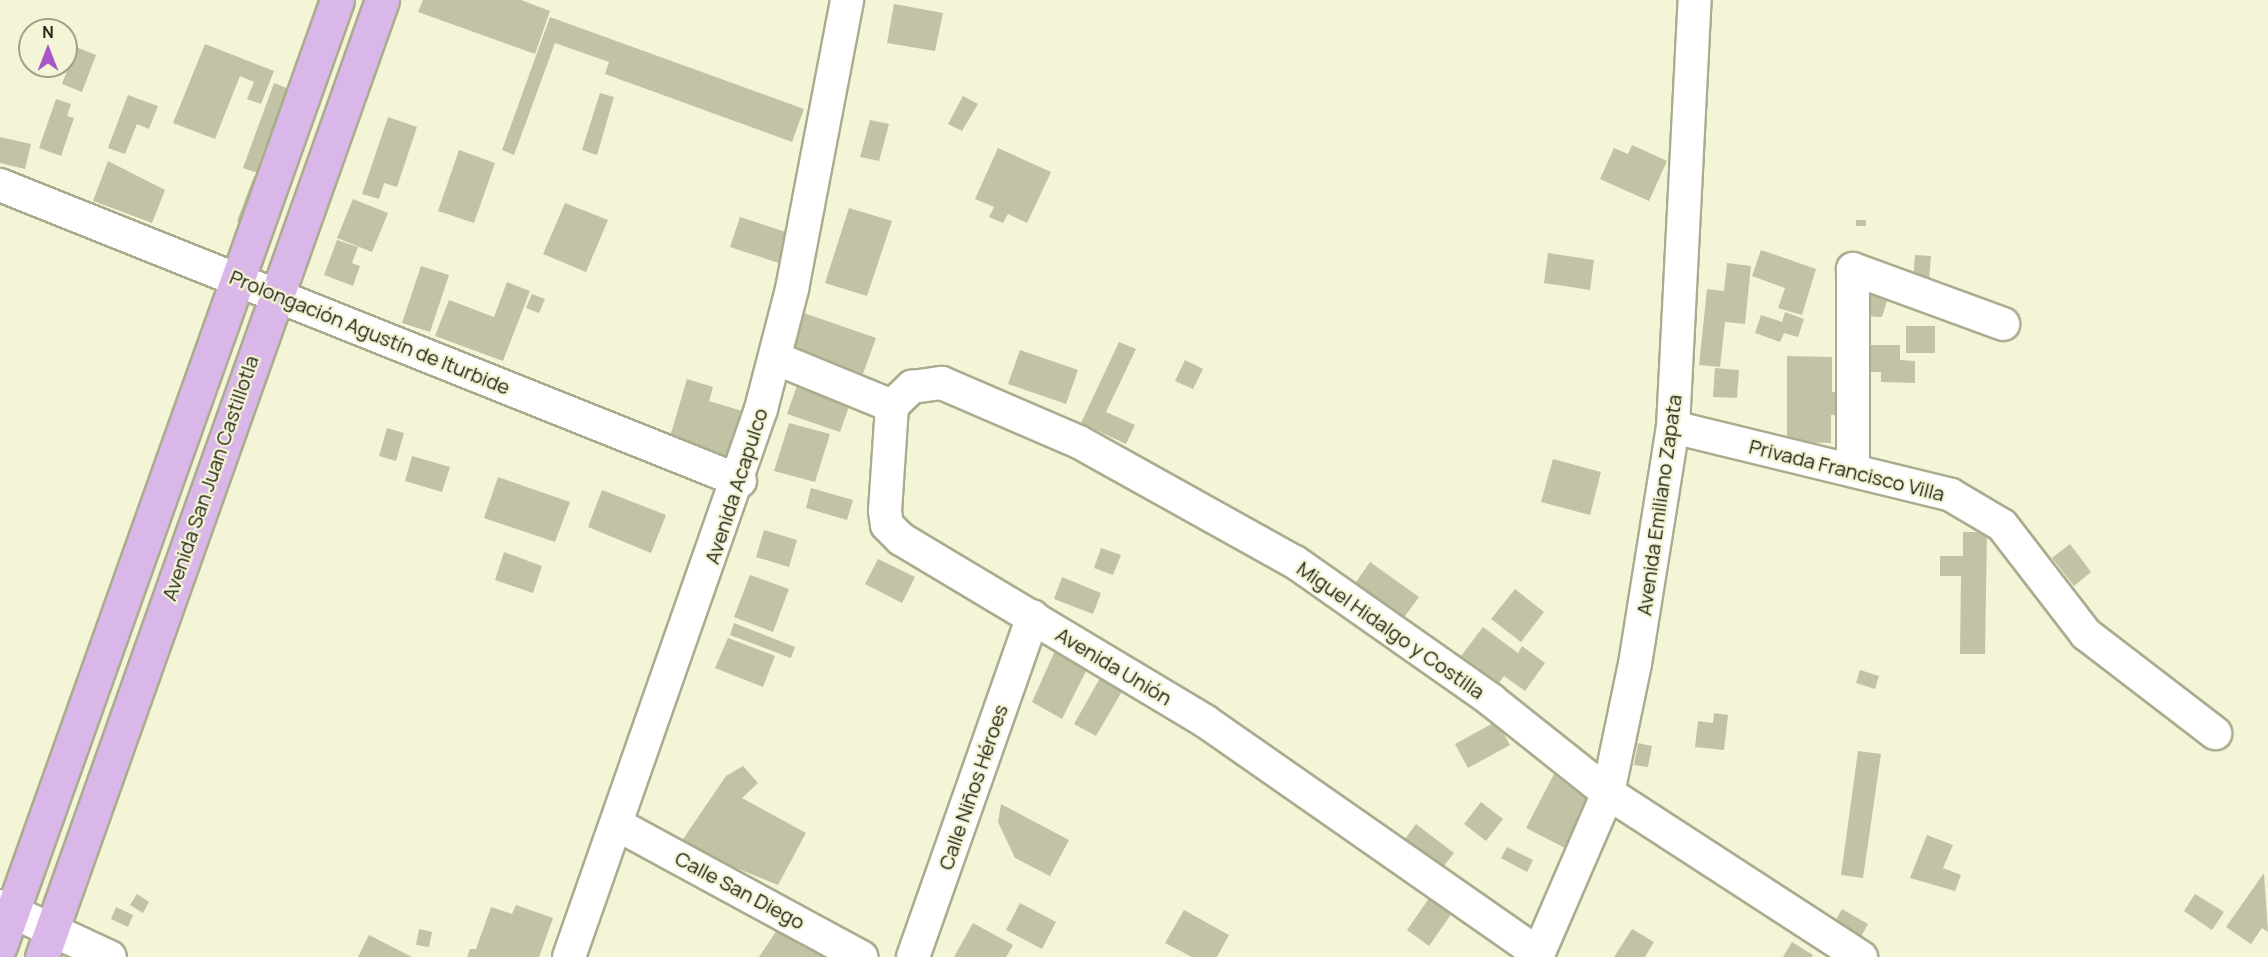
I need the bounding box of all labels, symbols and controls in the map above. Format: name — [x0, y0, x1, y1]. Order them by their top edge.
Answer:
north arrow — [18, 18, 78, 78]
text: N — [42, 21, 54, 43]
street label: Prolongación Agustín de Iturbide — [226, 265, 514, 399]
street label: Avenida San Juan Castillotla — [157, 352, 263, 604]
street label: Avenida Emiliano Zapata — [1632, 393, 1686, 617]
street label: Avenida Acapulco — [700, 405, 772, 567]
street label: Privada Francisco Villa — [1747, 434, 1947, 506]
street label: Miguel Hidalgo y Costilla — [1293, 556, 1489, 704]
street label: Avenida Unión — [1052, 622, 1176, 710]
street label: Calle Niños Héroes — [933, 701, 1013, 873]
street label: Calle San Diego — [671, 846, 809, 934]

